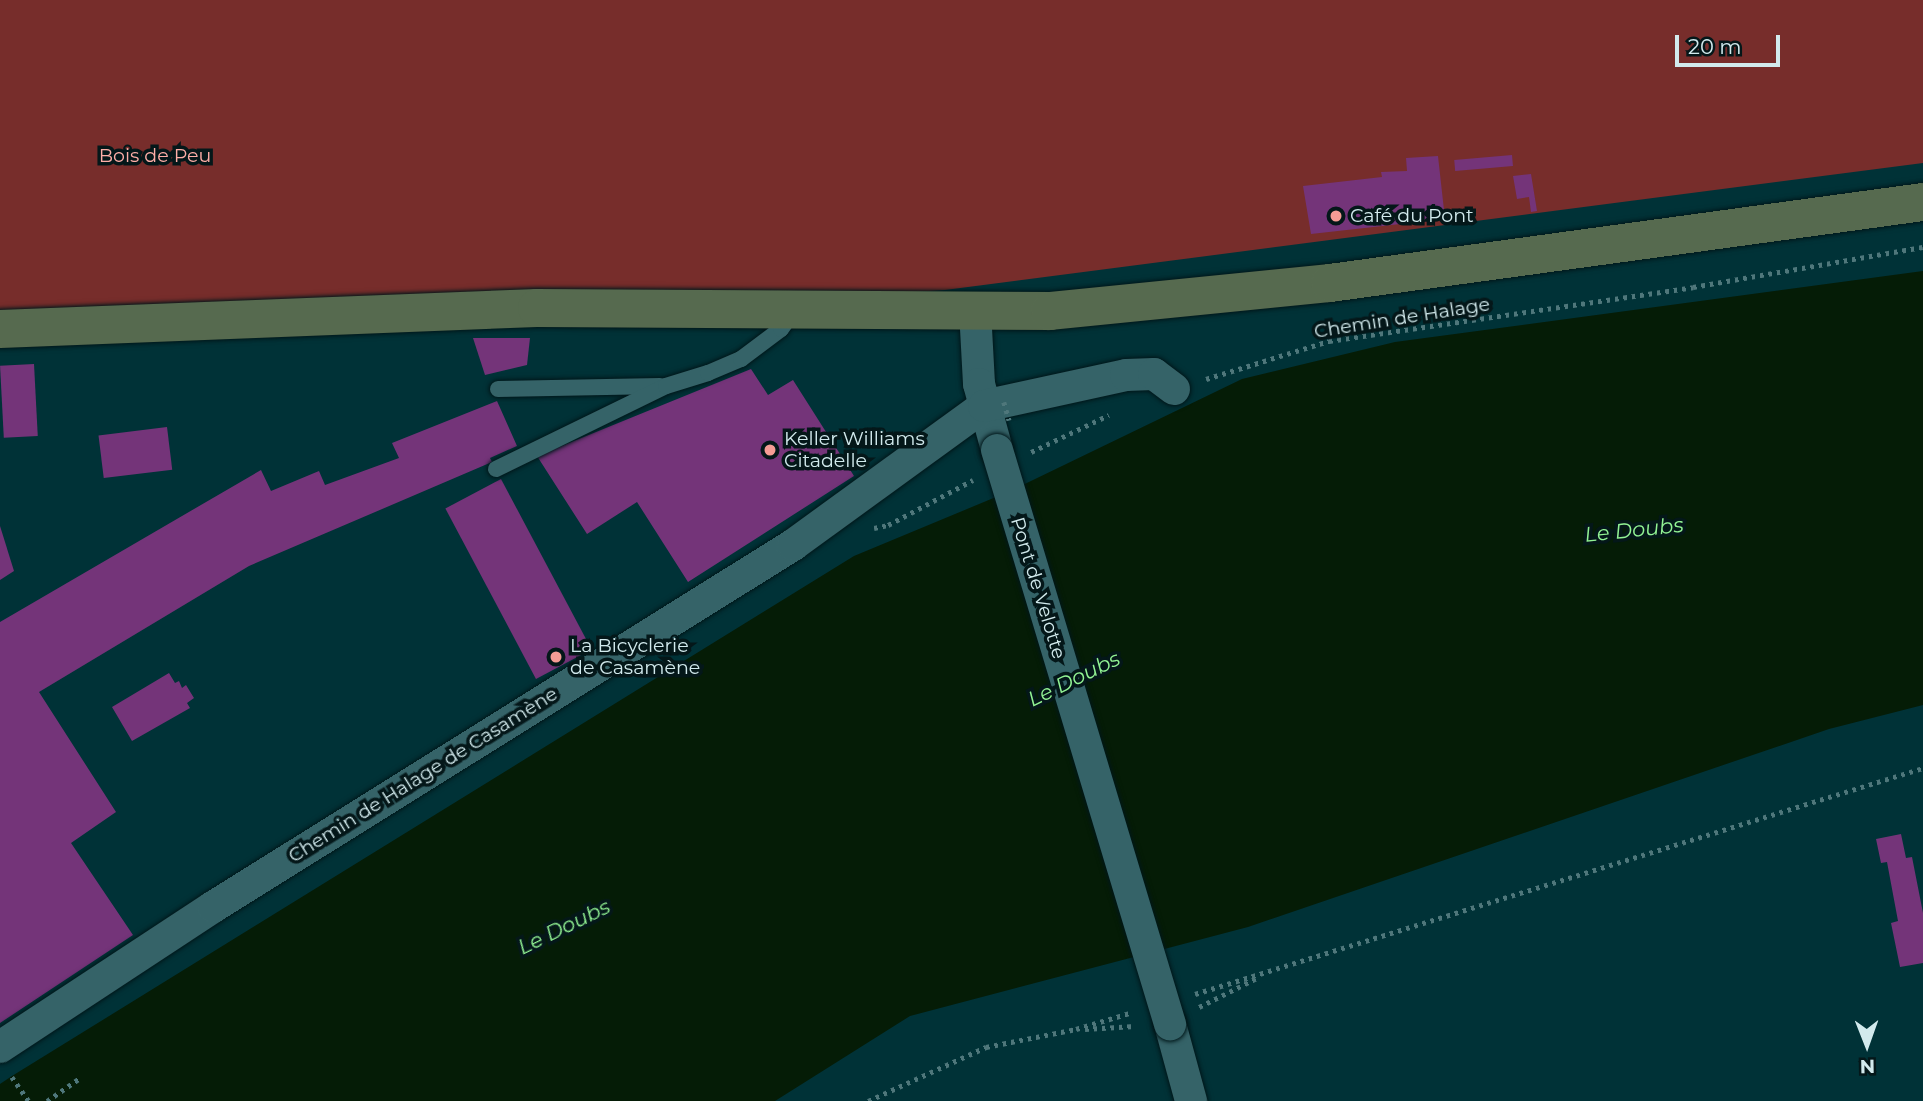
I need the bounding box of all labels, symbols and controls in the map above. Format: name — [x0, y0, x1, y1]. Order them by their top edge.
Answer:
scale bar — [1678, 21, 1783, 65]
text: 20 m — [1688, 34, 1742, 59]
park label: Bois de Peu — [99, 145, 211, 167]
place label: Café du Pont — [1350, 205, 1474, 227]
marker: Café du Pont — [1328, 208, 1344, 224]
street label: Chemin de Halage — [1312, 293, 1492, 343]
place label: Keller Williams Citadelle — [784, 428, 925, 472]
marker: Keller Williams Citadelle — [762, 442, 778, 458]
water label: Le Doubs — [1583, 512, 1685, 548]
street label: Pont de Velotte — [1006, 514, 1070, 662]
place label: La Bicyclerie de Casamène — [570, 635, 700, 679]
water label: Le Doubs — [1024, 646, 1124, 712]
marker: La Bicyclerie de Casamène — [548, 649, 564, 665]
street label: Chemin de Halage de Casamène — [284, 682, 562, 868]
water label: Le Doubs — [514, 894, 614, 960]
north arrow — [1832, 1010, 1902, 1080]
text: N — [1860, 1055, 1875, 1078]

